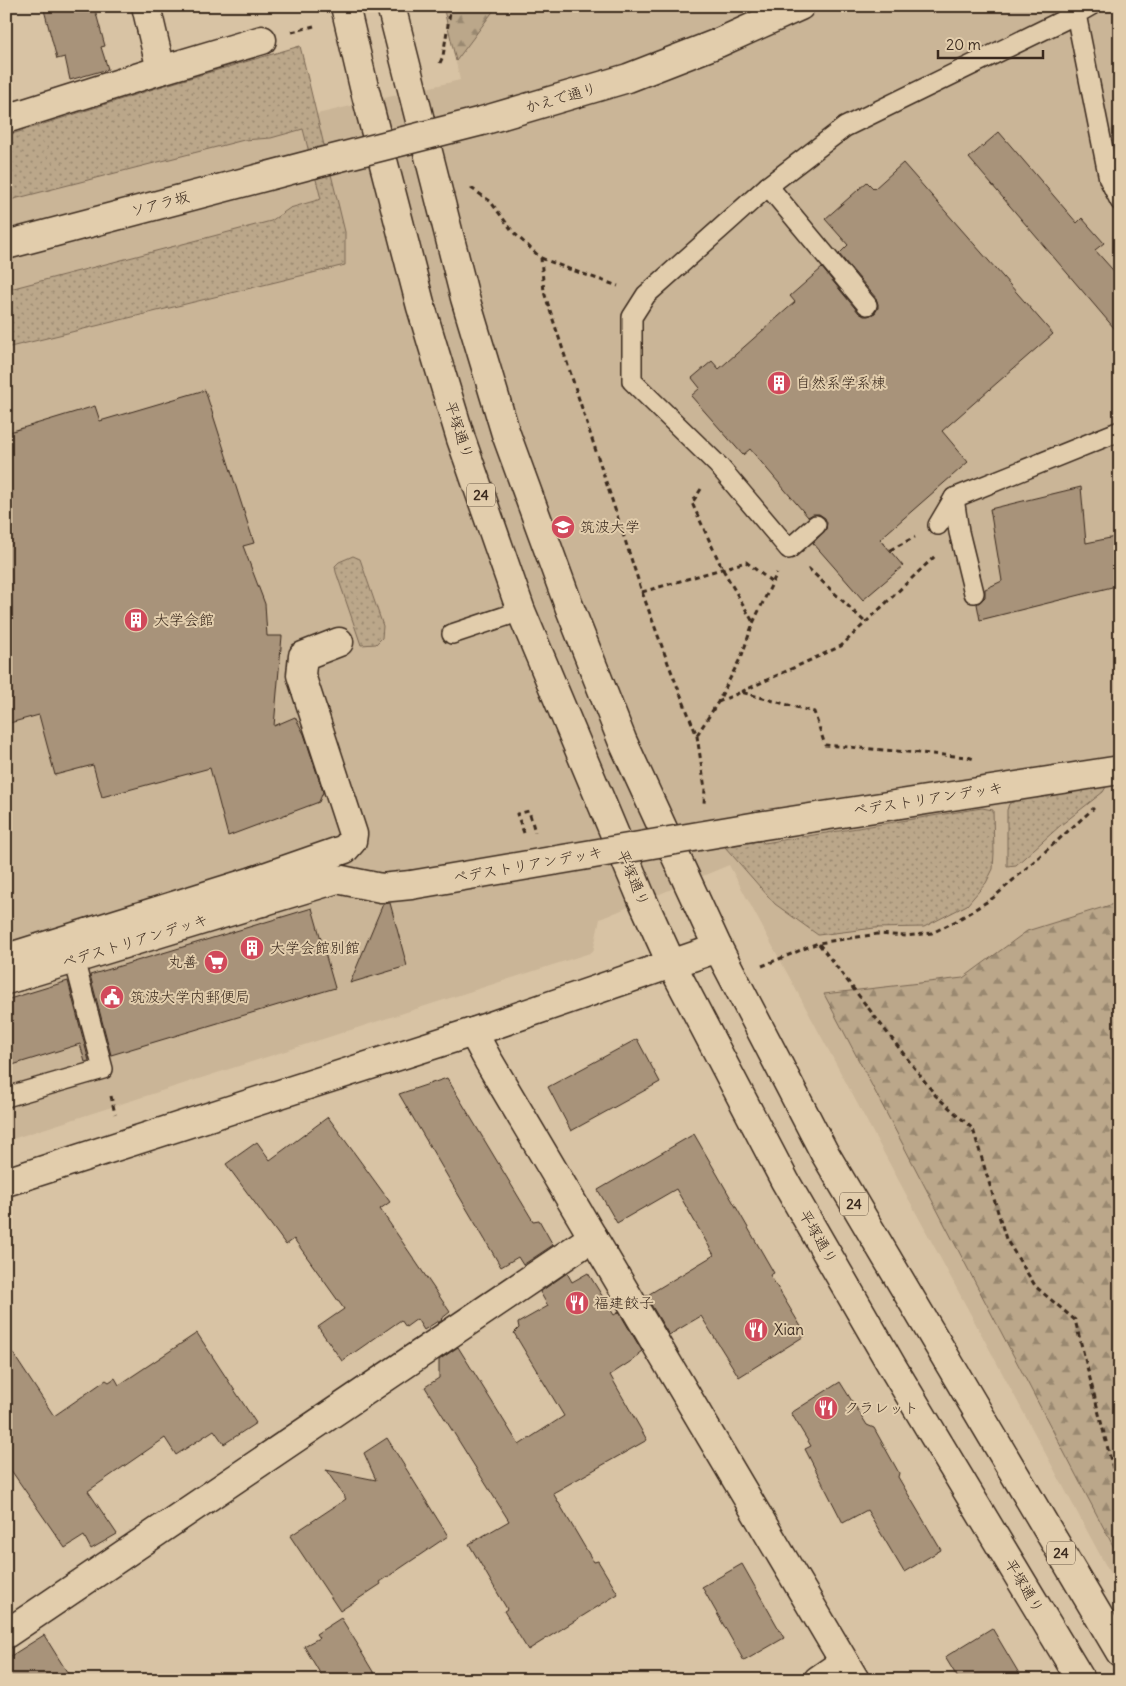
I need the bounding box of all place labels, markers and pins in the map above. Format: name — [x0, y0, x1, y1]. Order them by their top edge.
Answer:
building icon: 自然系学系棟 — [766, 370, 792, 396]
place label: 自然系学系棟 — [796, 373, 886, 392]
school or university icon: 筑波大学 — [550, 514, 576, 540]
place label: 筑波大学 — [580, 517, 640, 536]
building icon: 大学会館 — [123, 607, 149, 633]
place label: 大学会館 — [154, 610, 214, 629]
building icon: 大学会館別館 — [239, 935, 265, 961]
place label: 大学会館別館 — [270, 938, 360, 957]
supermarket icon: 丸善 — [203, 949, 229, 975]
place label: 丸善 — [168, 952, 198, 971]
public building icon: 筑波大学内郵便局 — [99, 984, 125, 1010]
place label: 筑波大学内郵便局 — [130, 987, 250, 1006]
restaurant icon: 福建餃子 — [564, 1290, 590, 1316]
place label: 福建餃子 — [594, 1293, 654, 1312]
restaurant icon: Xian — [743, 1317, 769, 1343]
place label: Xian — [774, 1320, 804, 1339]
restaurant icon: クラレット — [813, 1395, 839, 1421]
place label: クラレット — [844, 1398, 919, 1417]

